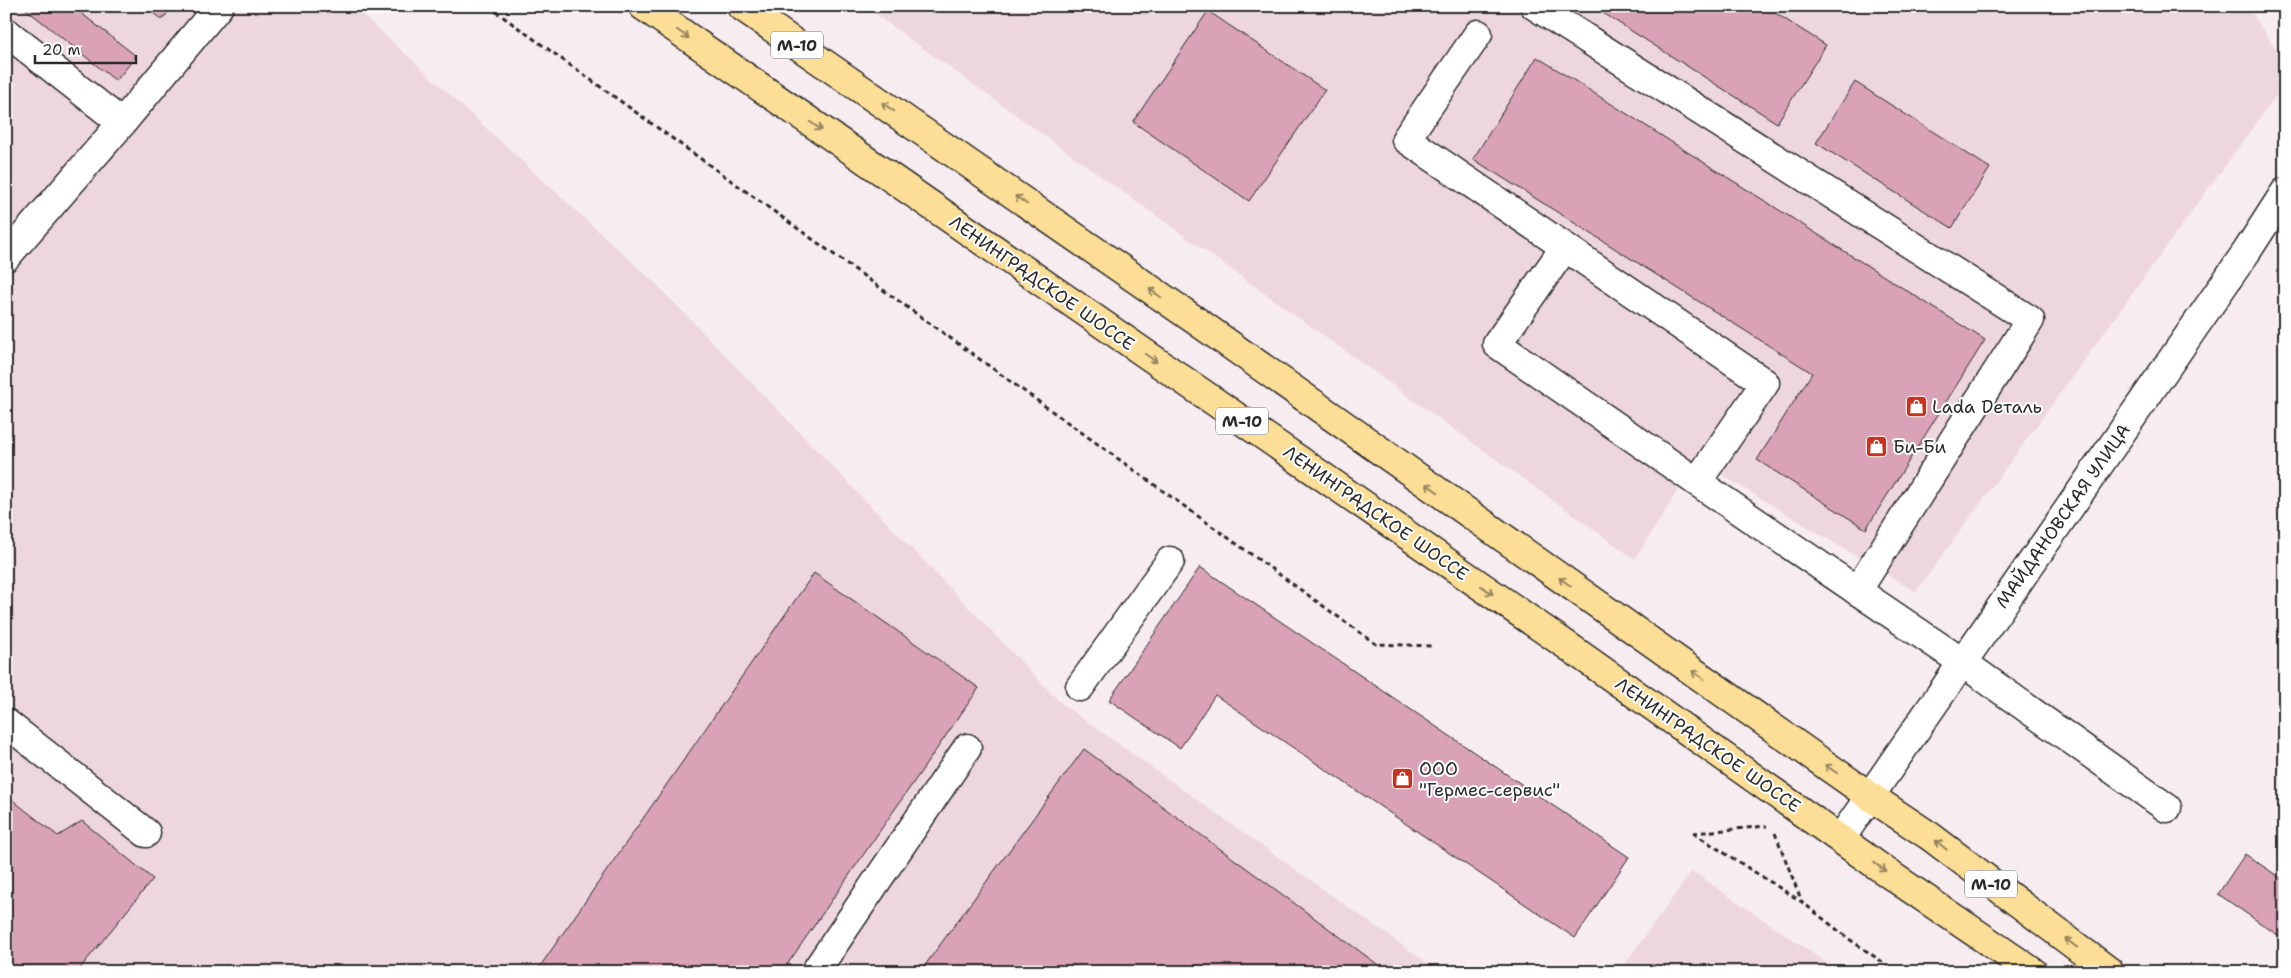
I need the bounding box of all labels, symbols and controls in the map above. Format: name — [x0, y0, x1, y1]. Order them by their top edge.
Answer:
one-way arrow — [675, 29, 689, 39]
scale bar — [35, 32, 136, 64]
road number: М-10 — [771, 32, 823, 58]
text: 20 m — [42, 40, 81, 60]
one-way arrow — [881, 102, 895, 112]
one-way arrow — [809, 121, 823, 131]
one-way arrow — [1015, 195, 1029, 205]
street label: ЛЕНИНГРАДСКОЕ ШОССЕ — [945, 210, 1139, 356]
one-way arrow — [1148, 288, 1162, 298]
one-way arrow — [1144, 353, 1158, 363]
shop icon: Lada Dеталь — [1904, 395, 1928, 419]
place label: Lada Dеталь — [1932, 395, 2042, 419]
road number: М-10 — [1216, 408, 1268, 434]
street label: МАЙДАНОВСКАЯ УЛИЦА — [1990, 419, 2136, 613]
shop icon: Би-Би — [1865, 435, 1889, 459]
place label: Би-Би — [1893, 435, 1946, 459]
street label: ЛЕНИНГРАДСКОЕ ШОССЕ — [1279, 440, 1473, 586]
one-way arrow — [1425, 483, 1439, 493]
one-way arrow — [1558, 577, 1572, 587]
one-way arrow — [1479, 585, 1493, 595]
one-way arrow — [1691, 670, 1705, 680]
street label: ЛЕНИНГРАДСКОЕ ШОССЕ — [1611, 672, 1805, 818]
place label: ООО "Гермес-сервис" — [1419, 757, 1560, 802]
one-way arrow — [1824, 764, 1838, 774]
shop icon: ООО "Гермес-сервис" — [1391, 767, 1415, 791]
one-way arrow — [1935, 840, 1948, 851]
one-way arrow — [1873, 862, 1887, 872]
road number: М-10 — [1965, 871, 2017, 898]
one-way arrow — [2064, 938, 2078, 948]

